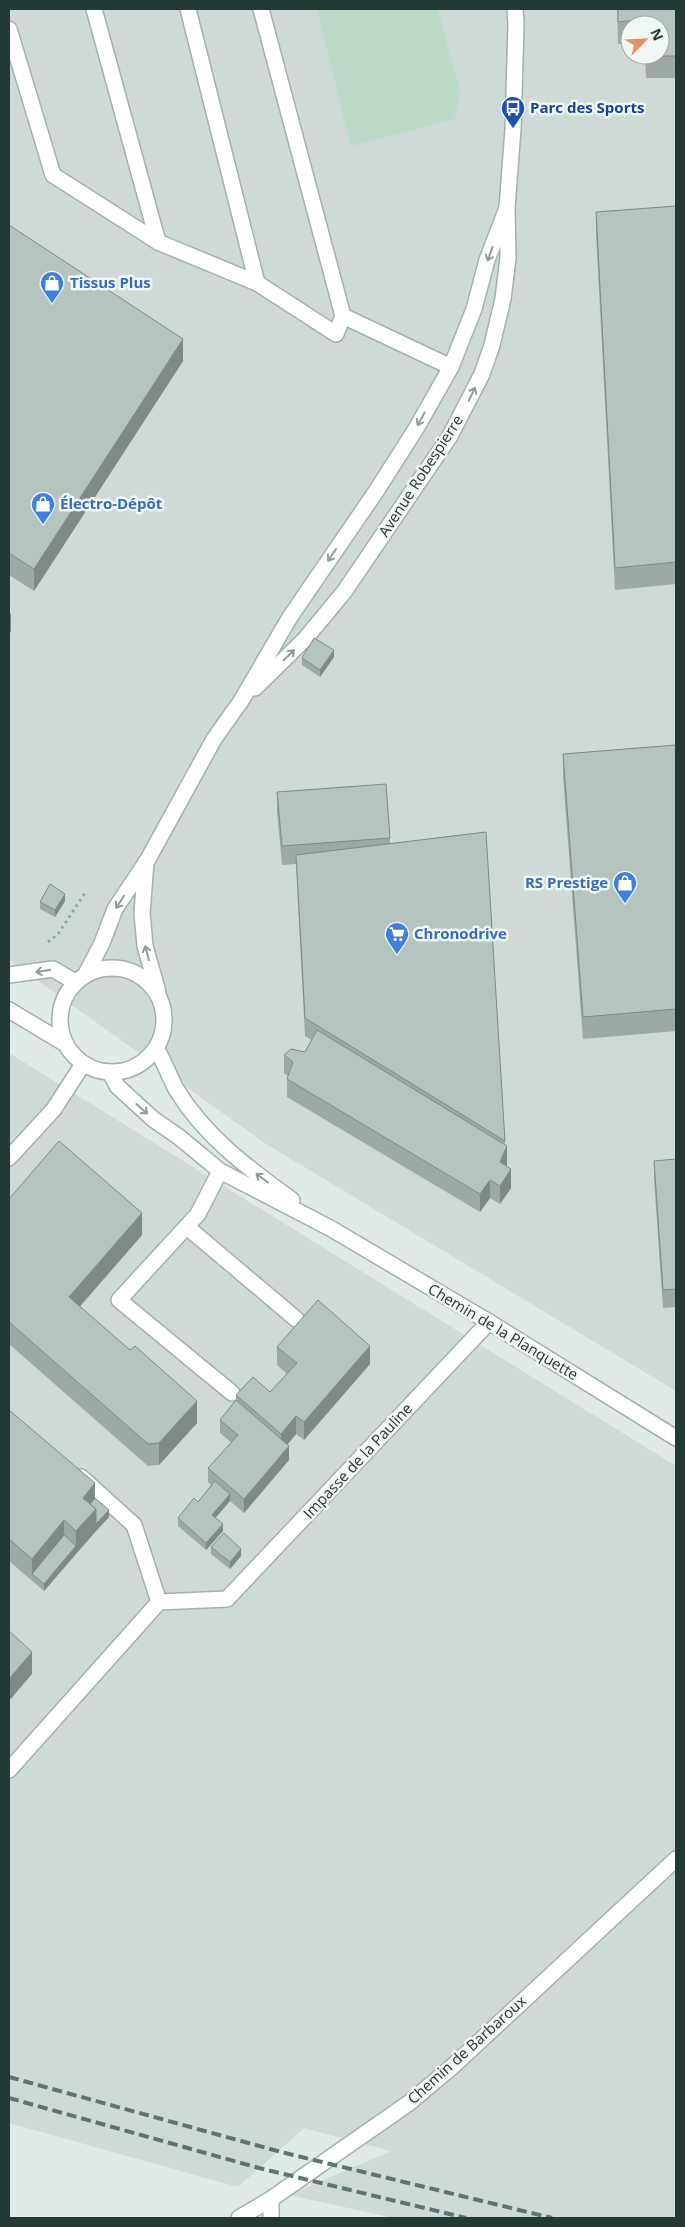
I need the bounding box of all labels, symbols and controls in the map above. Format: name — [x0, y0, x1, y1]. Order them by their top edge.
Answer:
north arrow — [620, 15, 670, 65]
text: N — [646, 25, 668, 44]
bus stop icon: Parc des Sports — [500, 95, 526, 129]
place label: Parc des Sports — [530, 97, 644, 117]
one-way arrow — [484, 246, 494, 261]
shop icon: Tissus Plus — [39, 270, 65, 304]
place label: Tissus Plus — [70, 272, 151, 292]
one-way arrow — [468, 387, 478, 402]
street label: Avenue Robespierre — [373, 411, 467, 540]
one-way arrow — [416, 412, 426, 426]
shop icon: Électro-Dépôt — [30, 491, 56, 525]
place label: Électro-Dépôt — [60, 493, 163, 513]
one-way arrow — [327, 548, 337, 562]
one-way arrow — [282, 649, 295, 661]
shop icon: RS Prestige — [612, 870, 638, 904]
place label: RS Prestige — [525, 872, 608, 892]
one-way arrow — [115, 894, 125, 908]
supermarket icon: Chronodrive — [384, 921, 410, 955]
place label: Chronodrive — [414, 923, 507, 943]
one-way arrow — [142, 945, 152, 961]
one-way arrow — [36, 966, 52, 976]
one-way arrow — [135, 1103, 148, 1114]
one-way arrow — [255, 1173, 269, 1183]
street label: Chemin de la Planquette — [425, 1278, 582, 1384]
street label: Impasse de la Pauline — [298, 1398, 416, 1523]
street label: Chemin de Barbaroux — [403, 1990, 530, 2108]

